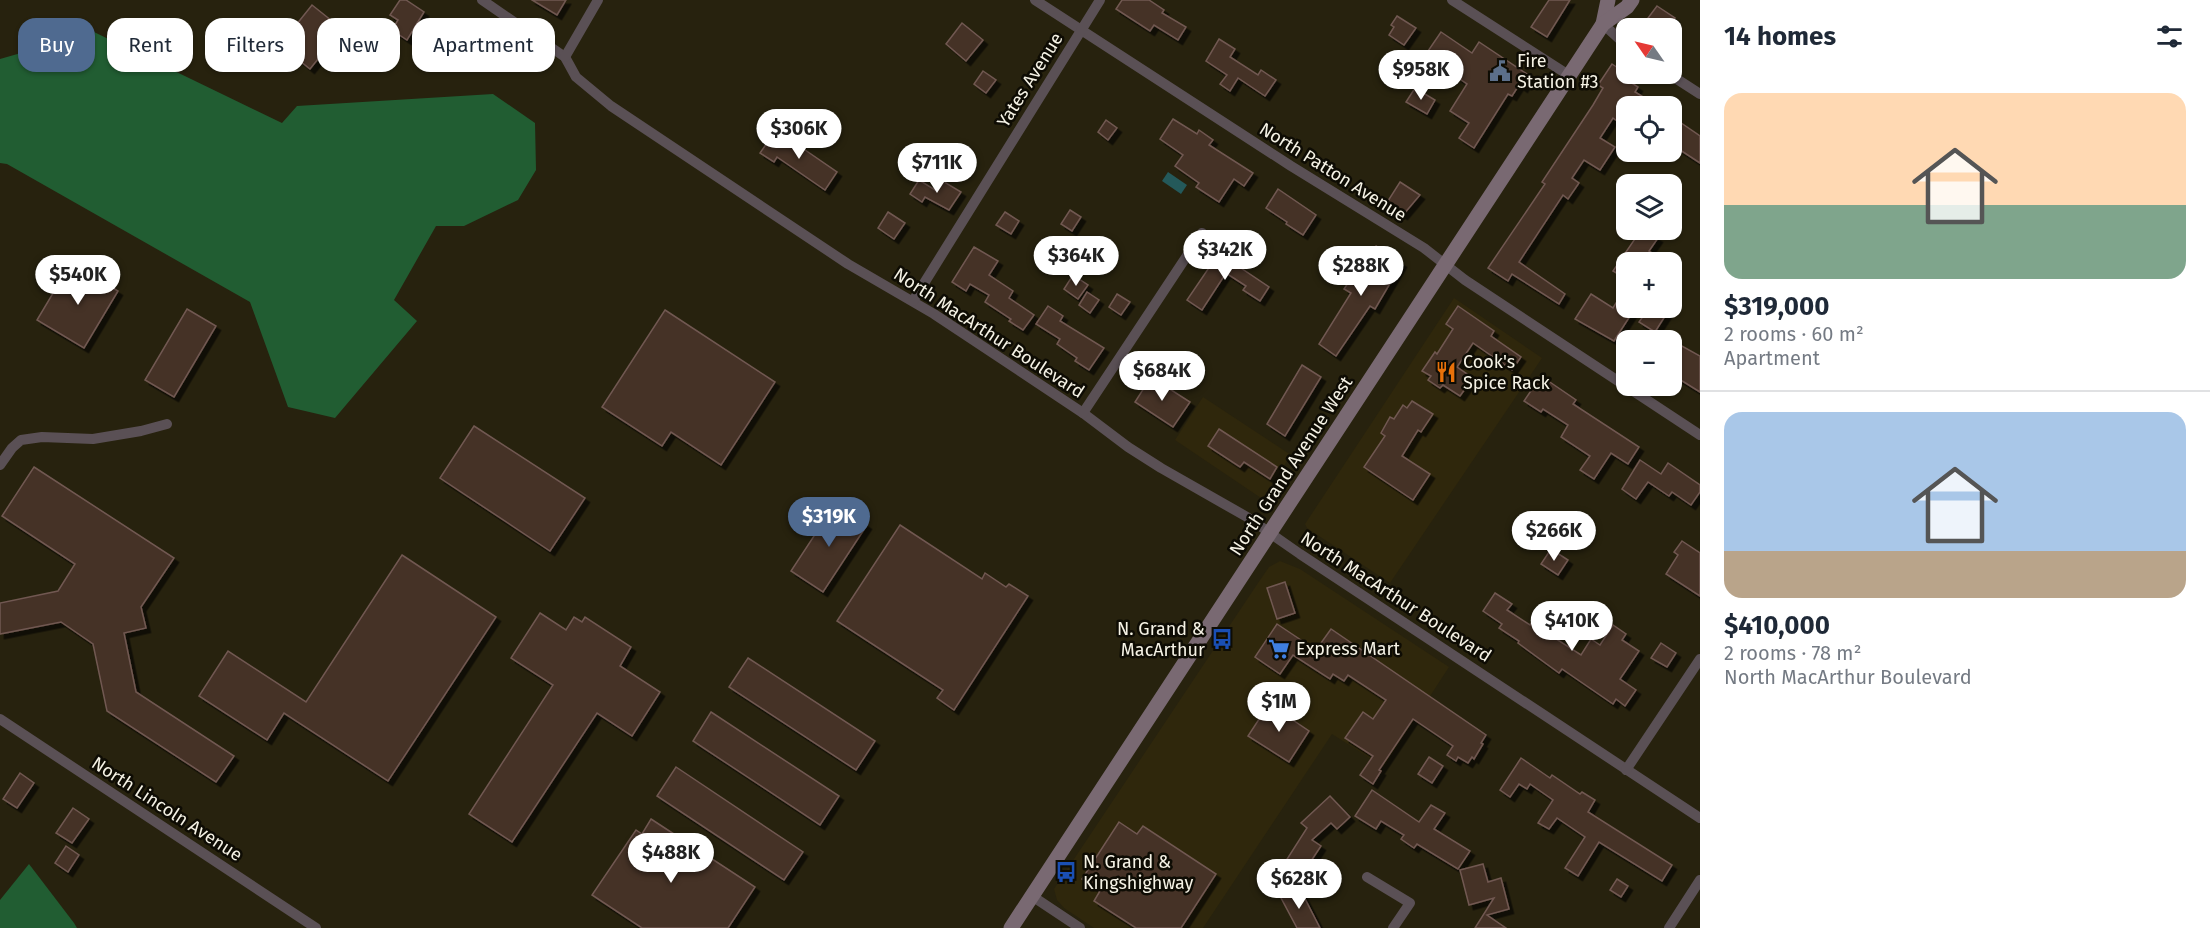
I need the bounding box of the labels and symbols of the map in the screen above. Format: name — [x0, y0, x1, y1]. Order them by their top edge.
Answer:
north arrow — [1616, 18, 1682, 84]
street label: Yates Avenue — [992, 29, 1068, 131]
pin: $958K — [1379, 50, 1463, 101]
place label: Fire Station #3 — [1517, 50, 1599, 93]
public building icon: Fire Station #3 — [1488, 59, 1512, 83]
pin: $306K — [757, 109, 841, 160]
street label: North Patton Avenue — [1255, 118, 1411, 226]
pin: $711K — [895, 143, 979, 194]
pin: $342K — [1183, 230, 1267, 281]
pin: $364K — [1034, 236, 1118, 287]
pin: $288K — [1319, 246, 1403, 297]
pin: $540K — [36, 255, 120, 306]
street label: North MacArthur Boulevard — [890, 263, 1088, 403]
pin: $684K — [1120, 351, 1204, 402]
place label: Cook's Spice Rack — [1463, 351, 1551, 394]
restaurant icon: Cook's Spice Rack — [1434, 360, 1458, 384]
street label: North Grand Avenue West — [1225, 372, 1357, 560]
pin: $319K — [787, 497, 871, 548]
pin: $266K — [1512, 511, 1596, 562]
street label: North MacArthur Boulevard — [1297, 527, 1495, 667]
pin: $410K — [1530, 601, 1614, 652]
place label: N. Grand & MacArthur — [1117, 618, 1205, 661]
bus stop icon: N. Grand & MacArthur — [1210, 627, 1234, 651]
supermarket icon: Express Mart — [1267, 637, 1291, 661]
place label: Express Mart — [1296, 638, 1400, 660]
pin: $1M — [1250, 682, 1308, 733]
street label: North Lincoln Avenue — [88, 752, 246, 866]
pin: $488K — [629, 833, 713, 884]
place label: N. Grand & Kingshighway — [1083, 851, 1194, 894]
pin: $628K — [1257, 859, 1341, 910]
bus stop icon: N. Grand & Kingshighway — [1054, 860, 1078, 884]

